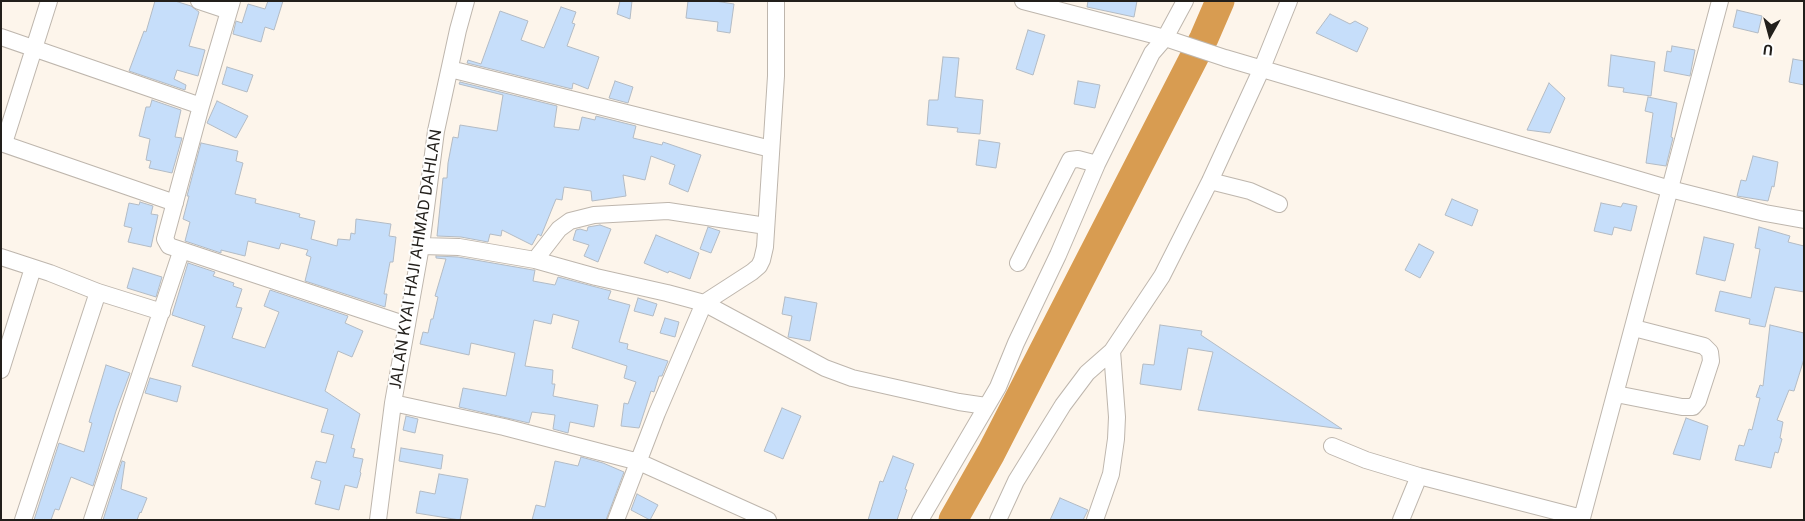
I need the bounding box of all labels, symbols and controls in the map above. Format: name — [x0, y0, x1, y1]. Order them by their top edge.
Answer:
north arrow — [1745, 10, 1795, 60]
text: U — [1762, 41, 1774, 58]
street label: JALAN KYAI HAJI AHMAD DAHLAN — [386, 128, 446, 390]

